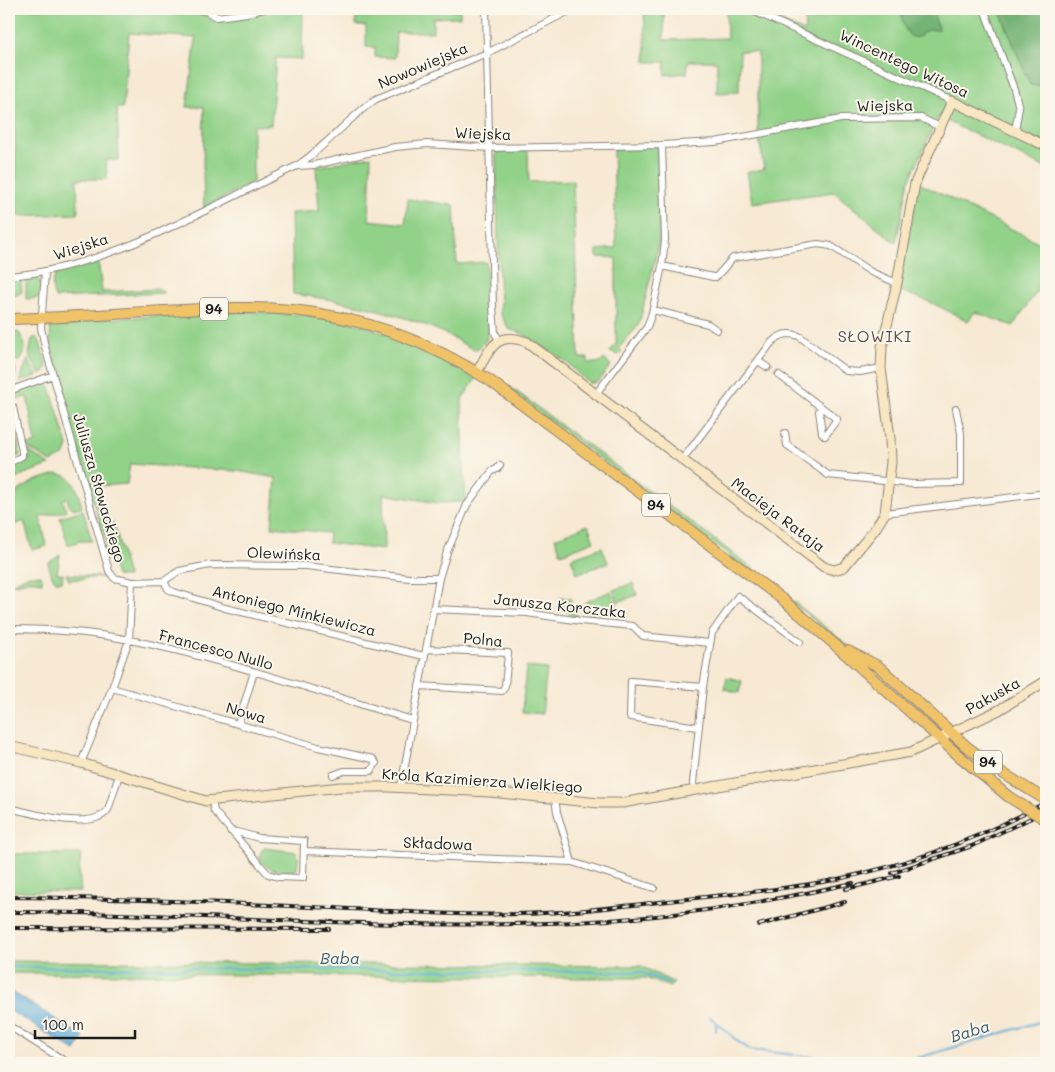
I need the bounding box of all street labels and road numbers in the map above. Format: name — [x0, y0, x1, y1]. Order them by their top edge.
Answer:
street label: Wincentego Witosa — [836, 24, 972, 102]
street label: Nowowiejska — [375, 37, 471, 93]
street label: Wiejska — [856, 95, 913, 115]
street label: Wiejska — [454, 122, 512, 144]
street label: Wiejska — [51, 228, 111, 264]
road number: 94 — [200, 298, 228, 320]
street label: Juliusza Słowackiego — [69, 411, 131, 565]
street label: Macieja Rataja — [728, 472, 830, 556]
road number: 94 — [642, 494, 670, 516]
street label: Olewińska — [247, 542, 321, 564]
street label: Antoniego Minkiewicza — [210, 580, 378, 640]
street label: Janusza Korczaka — [493, 588, 627, 622]
street label: Francesco Nullo — [157, 624, 276, 674]
street label: Polna — [463, 627, 504, 651]
street label: Pakuska — [962, 672, 1023, 718]
street label: Nowa — [224, 697, 269, 727]
road number: 94 — [974, 750, 1002, 774]
street label: Króla Kazimierza Wielkiego — [381, 763, 583, 797]
street label: Składowa — [403, 832, 473, 854]

